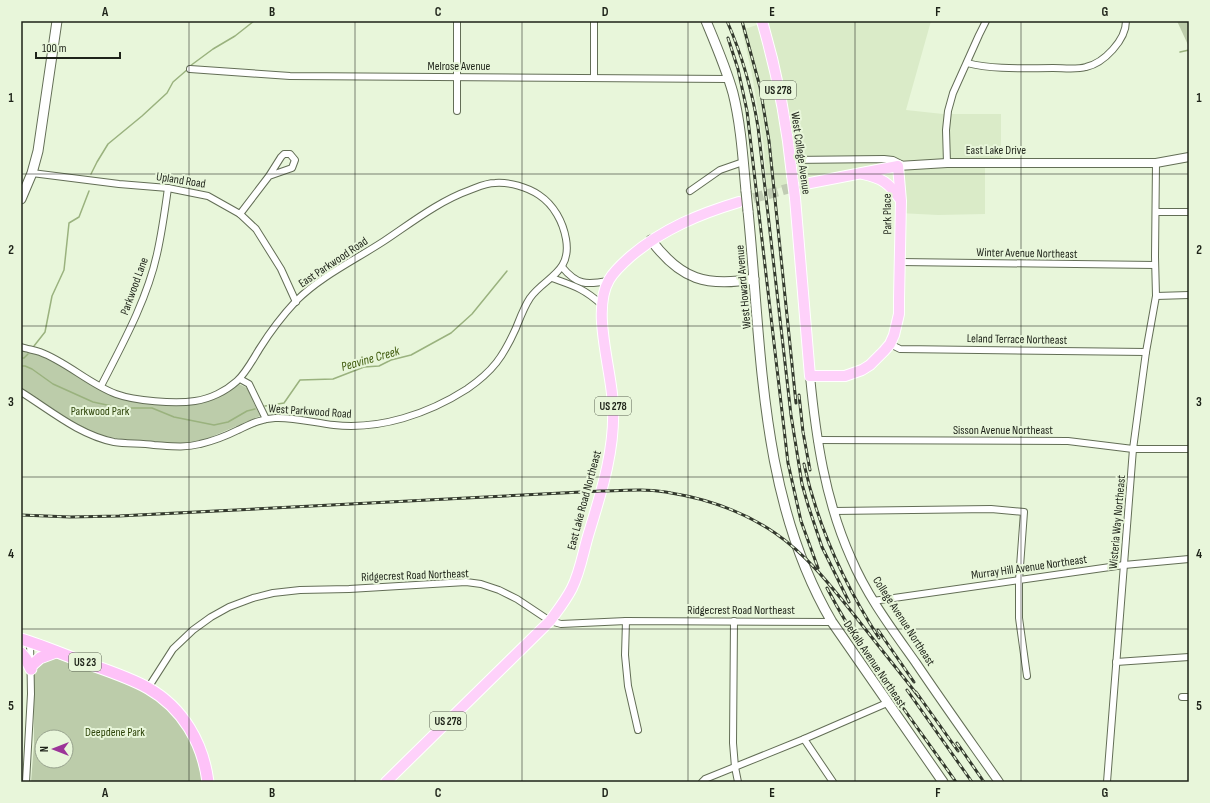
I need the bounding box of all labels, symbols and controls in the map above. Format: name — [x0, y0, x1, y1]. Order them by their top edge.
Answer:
text: A — [101, 4, 109, 20]
text: B — [269, 4, 275, 20]
text: C — [435, 4, 442, 20]
text: D — [602, 4, 609, 20]
text: E — [769, 4, 775, 20]
text: F — [935, 4, 941, 20]
text: G — [1102, 4, 1109, 20]
scale bar — [36, 34, 120, 60]
text: 100 m — [42, 41, 67, 56]
street label: Melrose Avenue — [428, 59, 491, 74]
road number: US 278 — [760, 81, 796, 99]
text: 1 — [8, 90, 14, 106]
text: 1 — [1196, 90, 1202, 106]
street label: West College Avenue — [787, 111, 814, 195]
street label: East Lake Drive — [966, 143, 1026, 158]
street label: Upland Road — [155, 169, 207, 192]
street label: Park Place — [880, 193, 895, 235]
street label: East Parkwood Road — [296, 234, 371, 291]
text: 2 — [8, 242, 14, 258]
text: 2 — [1196, 242, 1202, 258]
street label: West Howard Avenue — [732, 244, 755, 329]
street label: Winter Avenue Northeast — [976, 245, 1078, 262]
street label: Parkwood Lane — [117, 255, 152, 317]
street label: Leland Terrace Northeast — [967, 331, 1068, 348]
water label: Peavine Creek — [339, 343, 402, 375]
text: 3 — [8, 394, 14, 410]
text: 3 — [1196, 394, 1202, 410]
road number: US 278 — [595, 397, 631, 415]
street label: West Parkwood Road — [268, 401, 352, 422]
park label: Parkwood Park — [71, 404, 130, 419]
street label: Sisson Avenue Northeast — [953, 423, 1053, 438]
street label: East Lake Road Northeast — [564, 448, 605, 551]
street label: Wisteria Way Northeast — [1106, 474, 1129, 570]
text: 4 — [8, 546, 14, 562]
text: 4 — [1196, 546, 1202, 562]
street label: Murray Hill Avenue Northeast — [970, 552, 1088, 583]
street label: Ridgecrest Road Northeast — [361, 566, 469, 585]
street label: College Avenue Northeast — [869, 574, 938, 669]
street label: Ridgecrest Road Northeast — [687, 603, 795, 618]
street label: DeKalb Avenue Northeast — [840, 618, 910, 711]
road number: US 23 — [69, 653, 101, 671]
text: 5 — [8, 698, 14, 714]
text: 5 — [1196, 698, 1202, 714]
road number: US 278 — [430, 712, 466, 730]
park label: Deepdene Park — [85, 725, 145, 740]
north arrow — [34, 729, 74, 769]
text: N — [38, 746, 51, 752]
text: A — [101, 785, 109, 801]
text: B — [269, 785, 275, 801]
text: C — [435, 785, 442, 801]
text: D — [602, 785, 609, 801]
text: E — [769, 785, 775, 801]
text: F — [935, 785, 941, 801]
text: G — [1102, 785, 1109, 801]

